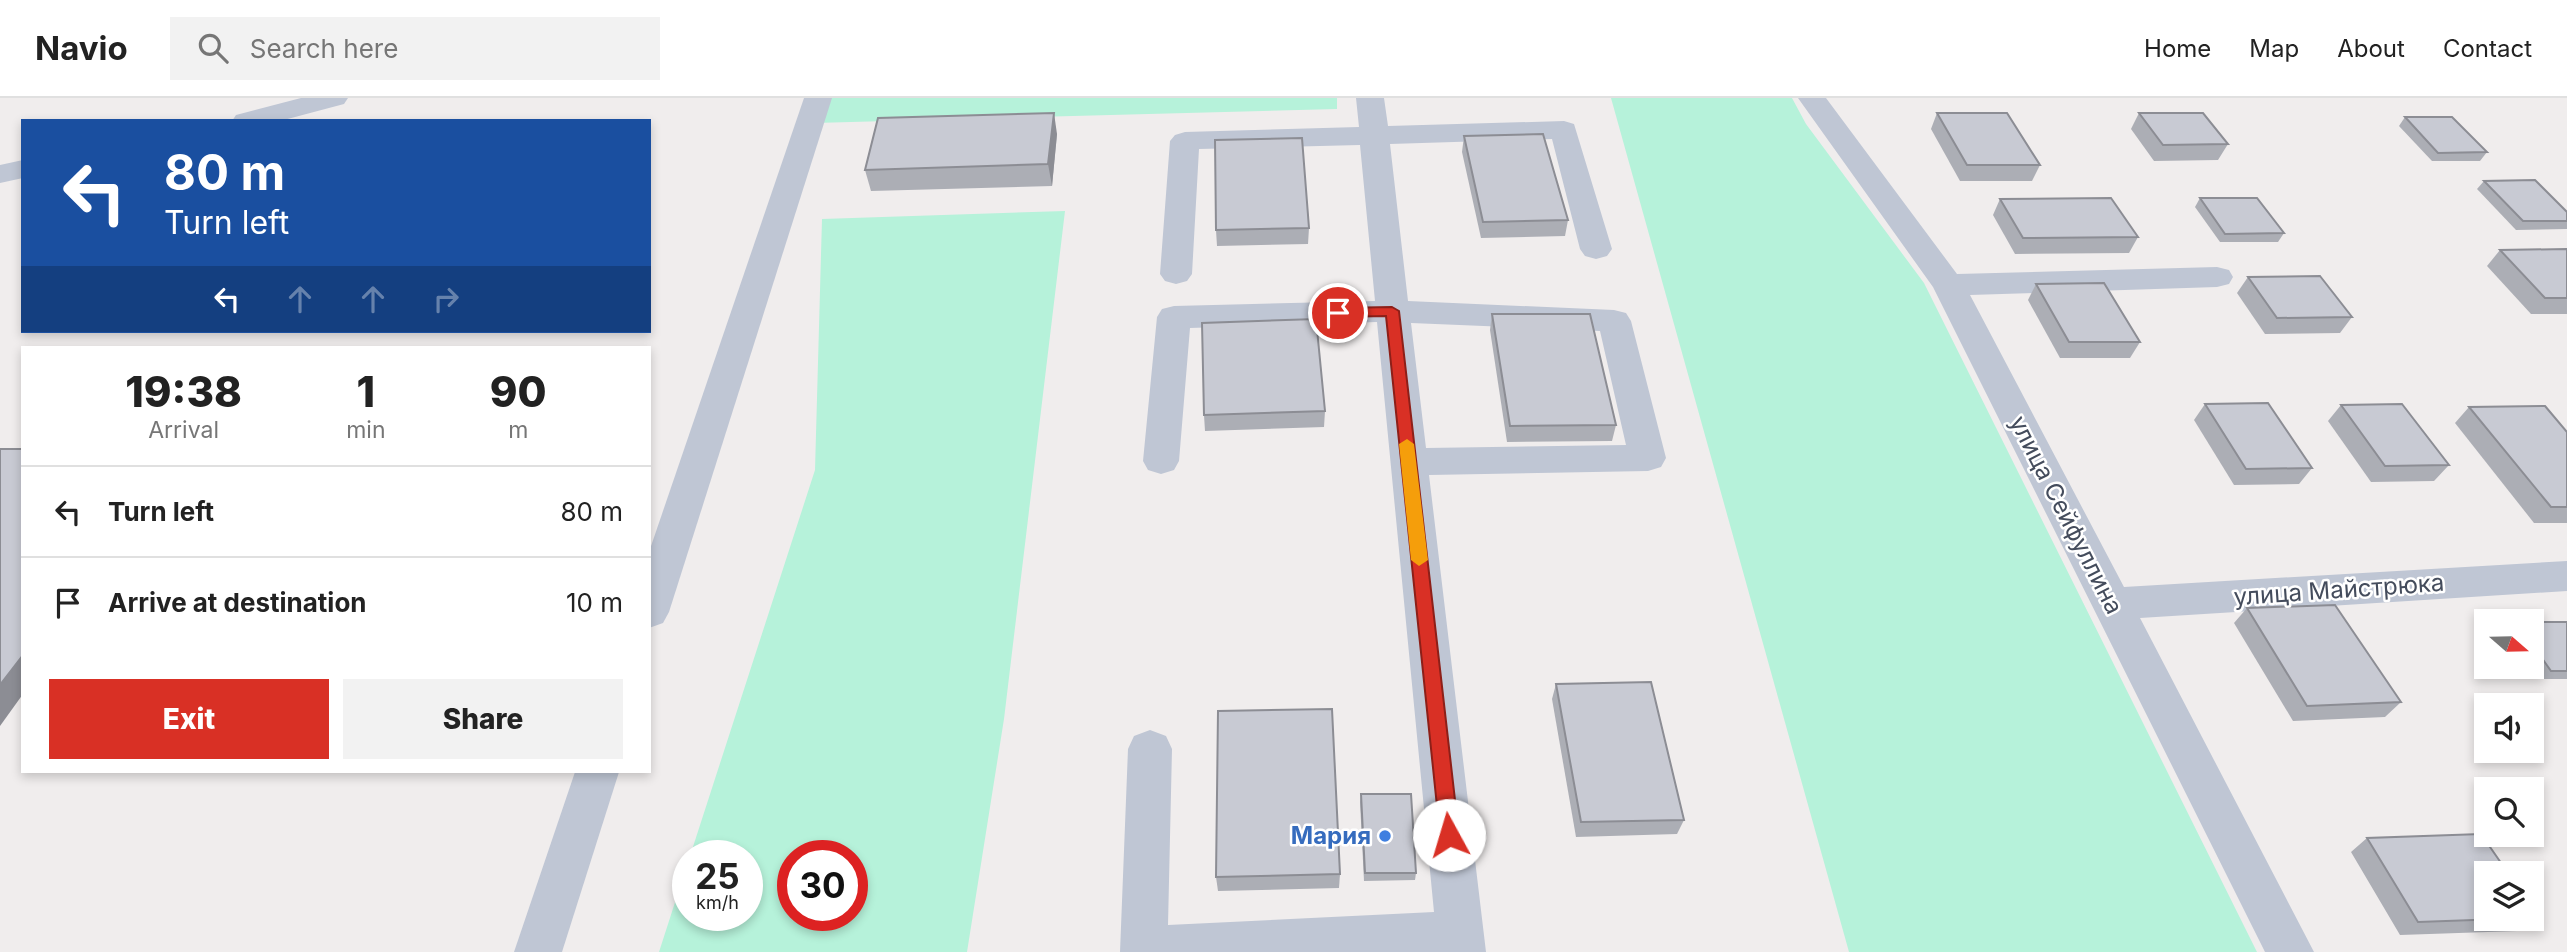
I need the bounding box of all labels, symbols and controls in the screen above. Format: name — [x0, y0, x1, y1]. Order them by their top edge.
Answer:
search box — [170, 17, 660, 80]
text: Navio — [35, 28, 128, 68]
icon: search — [194, 29, 232, 67]
text: Search here — [250, 33, 398, 64]
text: Home — [2144, 34, 2211, 63]
text: Map — [2249, 34, 2299, 63]
text: About — [2337, 34, 2405, 63]
text: Contact — [2443, 34, 2532, 63]
text: 80 m — [164, 143, 285, 202]
icon: left — [49, 147, 140, 238]
text: Turn left — [164, 203, 289, 242]
icon: left — [208, 280, 246, 318]
icon: ahead — [281, 280, 319, 318]
icon: ahead — [354, 280, 392, 318]
icon: right — [427, 280, 465, 318]
pin — [1308, 283, 1368, 343]
icon: arrive — [1319, 294, 1357, 332]
text: 19:38 — [125, 366, 242, 417]
text: 1 — [357, 366, 375, 417]
text: 90 — [490, 366, 547, 417]
street label: улица Сейфуллина — [2004, 411, 2129, 619]
text: Arrival — [148, 416, 219, 444]
text: min — [346, 416, 386, 444]
text: m — [508, 416, 528, 444]
icon: left — [49, 493, 87, 531]
text: Turn left — [108, 496, 214, 527]
text: 80 m — [560, 496, 623, 527]
street label: улица Майстрюка — [2233, 568, 2445, 611]
icon: arrive — [49, 584, 87, 622]
text: Arrive at destination — [108, 587, 367, 618]
text: 10 m — [566, 587, 623, 618]
north arrow — [2474, 609, 2544, 679]
map controls — [2474, 609, 2544, 931]
button: Exit — [49, 679, 329, 759]
button: Share — [343, 679, 623, 759]
button: sound — [2474, 693, 2544, 763]
button: search — [2474, 777, 2544, 847]
position arrow — [1412, 798, 1486, 872]
place label: Мария — [1291, 821, 1371, 850]
marker: Мария — [1377, 828, 1393, 844]
speed limit sign: 30 — [777, 840, 868, 931]
text: 25 — [695, 855, 740, 897]
button: layers — [2474, 861, 2544, 931]
text: km/h — [696, 892, 739, 913]

